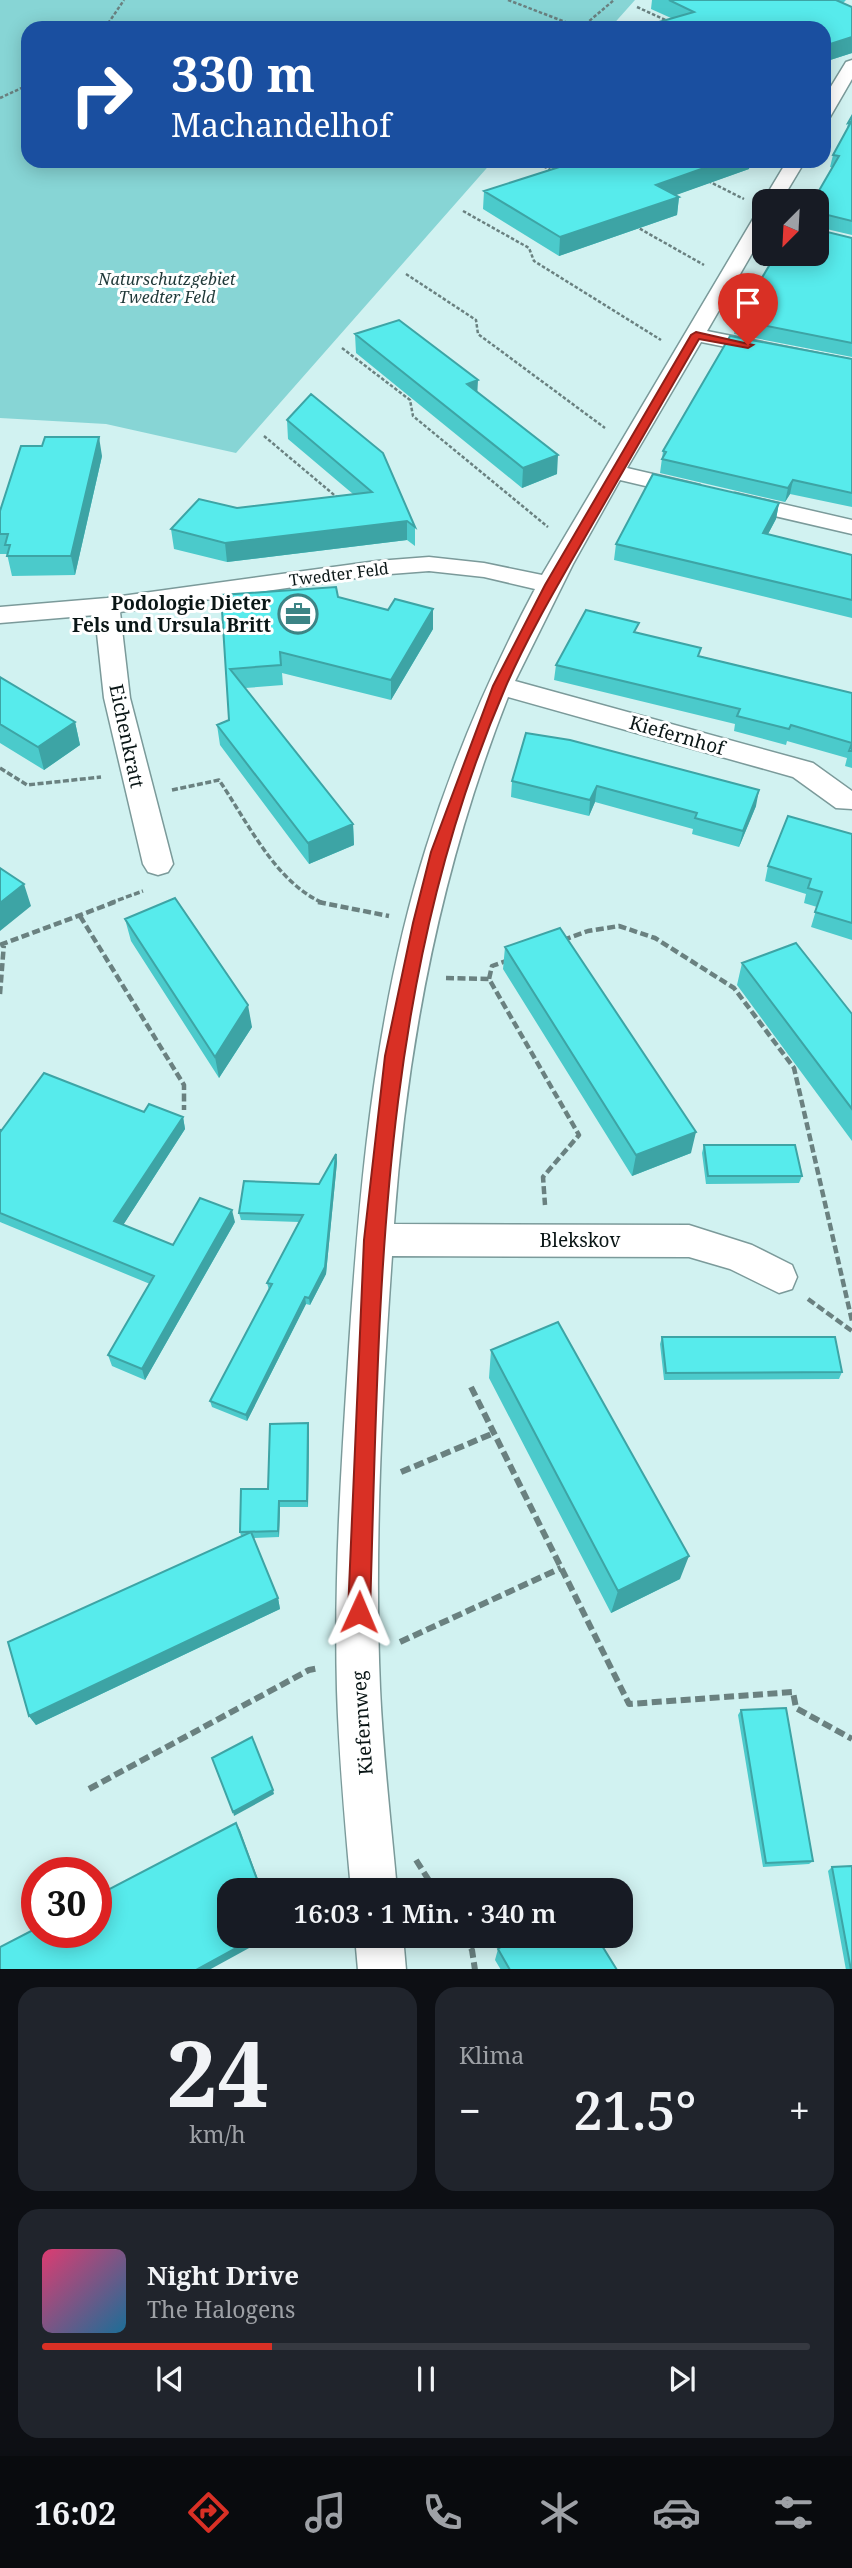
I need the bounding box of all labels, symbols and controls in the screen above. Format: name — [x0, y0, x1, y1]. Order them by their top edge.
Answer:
text: 330 m — [171, 40, 315, 106]
icon: right — [56, 49, 147, 140]
text: Machandelhof — [171, 103, 391, 146]
north arrow — [752, 189, 830, 266]
map controls — [752, 189, 829, 266]
park label: Naturschutzgebiet Twedter Feld — [97, 268, 236, 308]
pin — [718, 273, 778, 345]
icon: arrive — [729, 284, 767, 322]
street label: Twedter Feld — [288, 557, 390, 591]
place label: Podologie Dieter Fels und Ursula Britt — [72, 590, 271, 638]
office icon: Podologie Dieter Fels und Ursula Britt — [277, 593, 319, 635]
street label: Eichenkratt — [103, 682, 151, 791]
street label: Kiefernhof — [626, 709, 730, 762]
street label: Blekskov — [540, 1227, 620, 1253]
position arrow — [322, 1575, 396, 1649]
street label: Kiefernweg — [345, 1670, 379, 1776]
speed limit sign: 30 — [21, 1857, 112, 1948]
text: 16:03 · 1 Min. · 340 m — [294, 1895, 556, 1931]
text: 24 — [166, 2010, 269, 2134]
text: Klima — [459, 2039, 524, 2071]
text: 21.5° — [573, 2074, 696, 2145]
text: − — [459, 2084, 481, 2136]
text: + — [789, 2084, 810, 2136]
text: km/h — [189, 2118, 246, 2150]
text: Night Drive — [147, 2257, 299, 2293]
text: The Halogens — [147, 2293, 295, 2325]
icon: previous — [151, 2360, 189, 2398]
icon: pause — [407, 2360, 445, 2398]
icon: next — [663, 2360, 701, 2398]
icon: directions — [184, 2488, 233, 2537]
icon: music — [301, 2488, 350, 2537]
icon: phone — [418, 2488, 467, 2537]
icon: climate — [535, 2488, 584, 2537]
icon: car — [652, 2488, 701, 2537]
icon: filters — [769, 2488, 818, 2537]
text: 16:02 — [34, 2491, 116, 2534]

